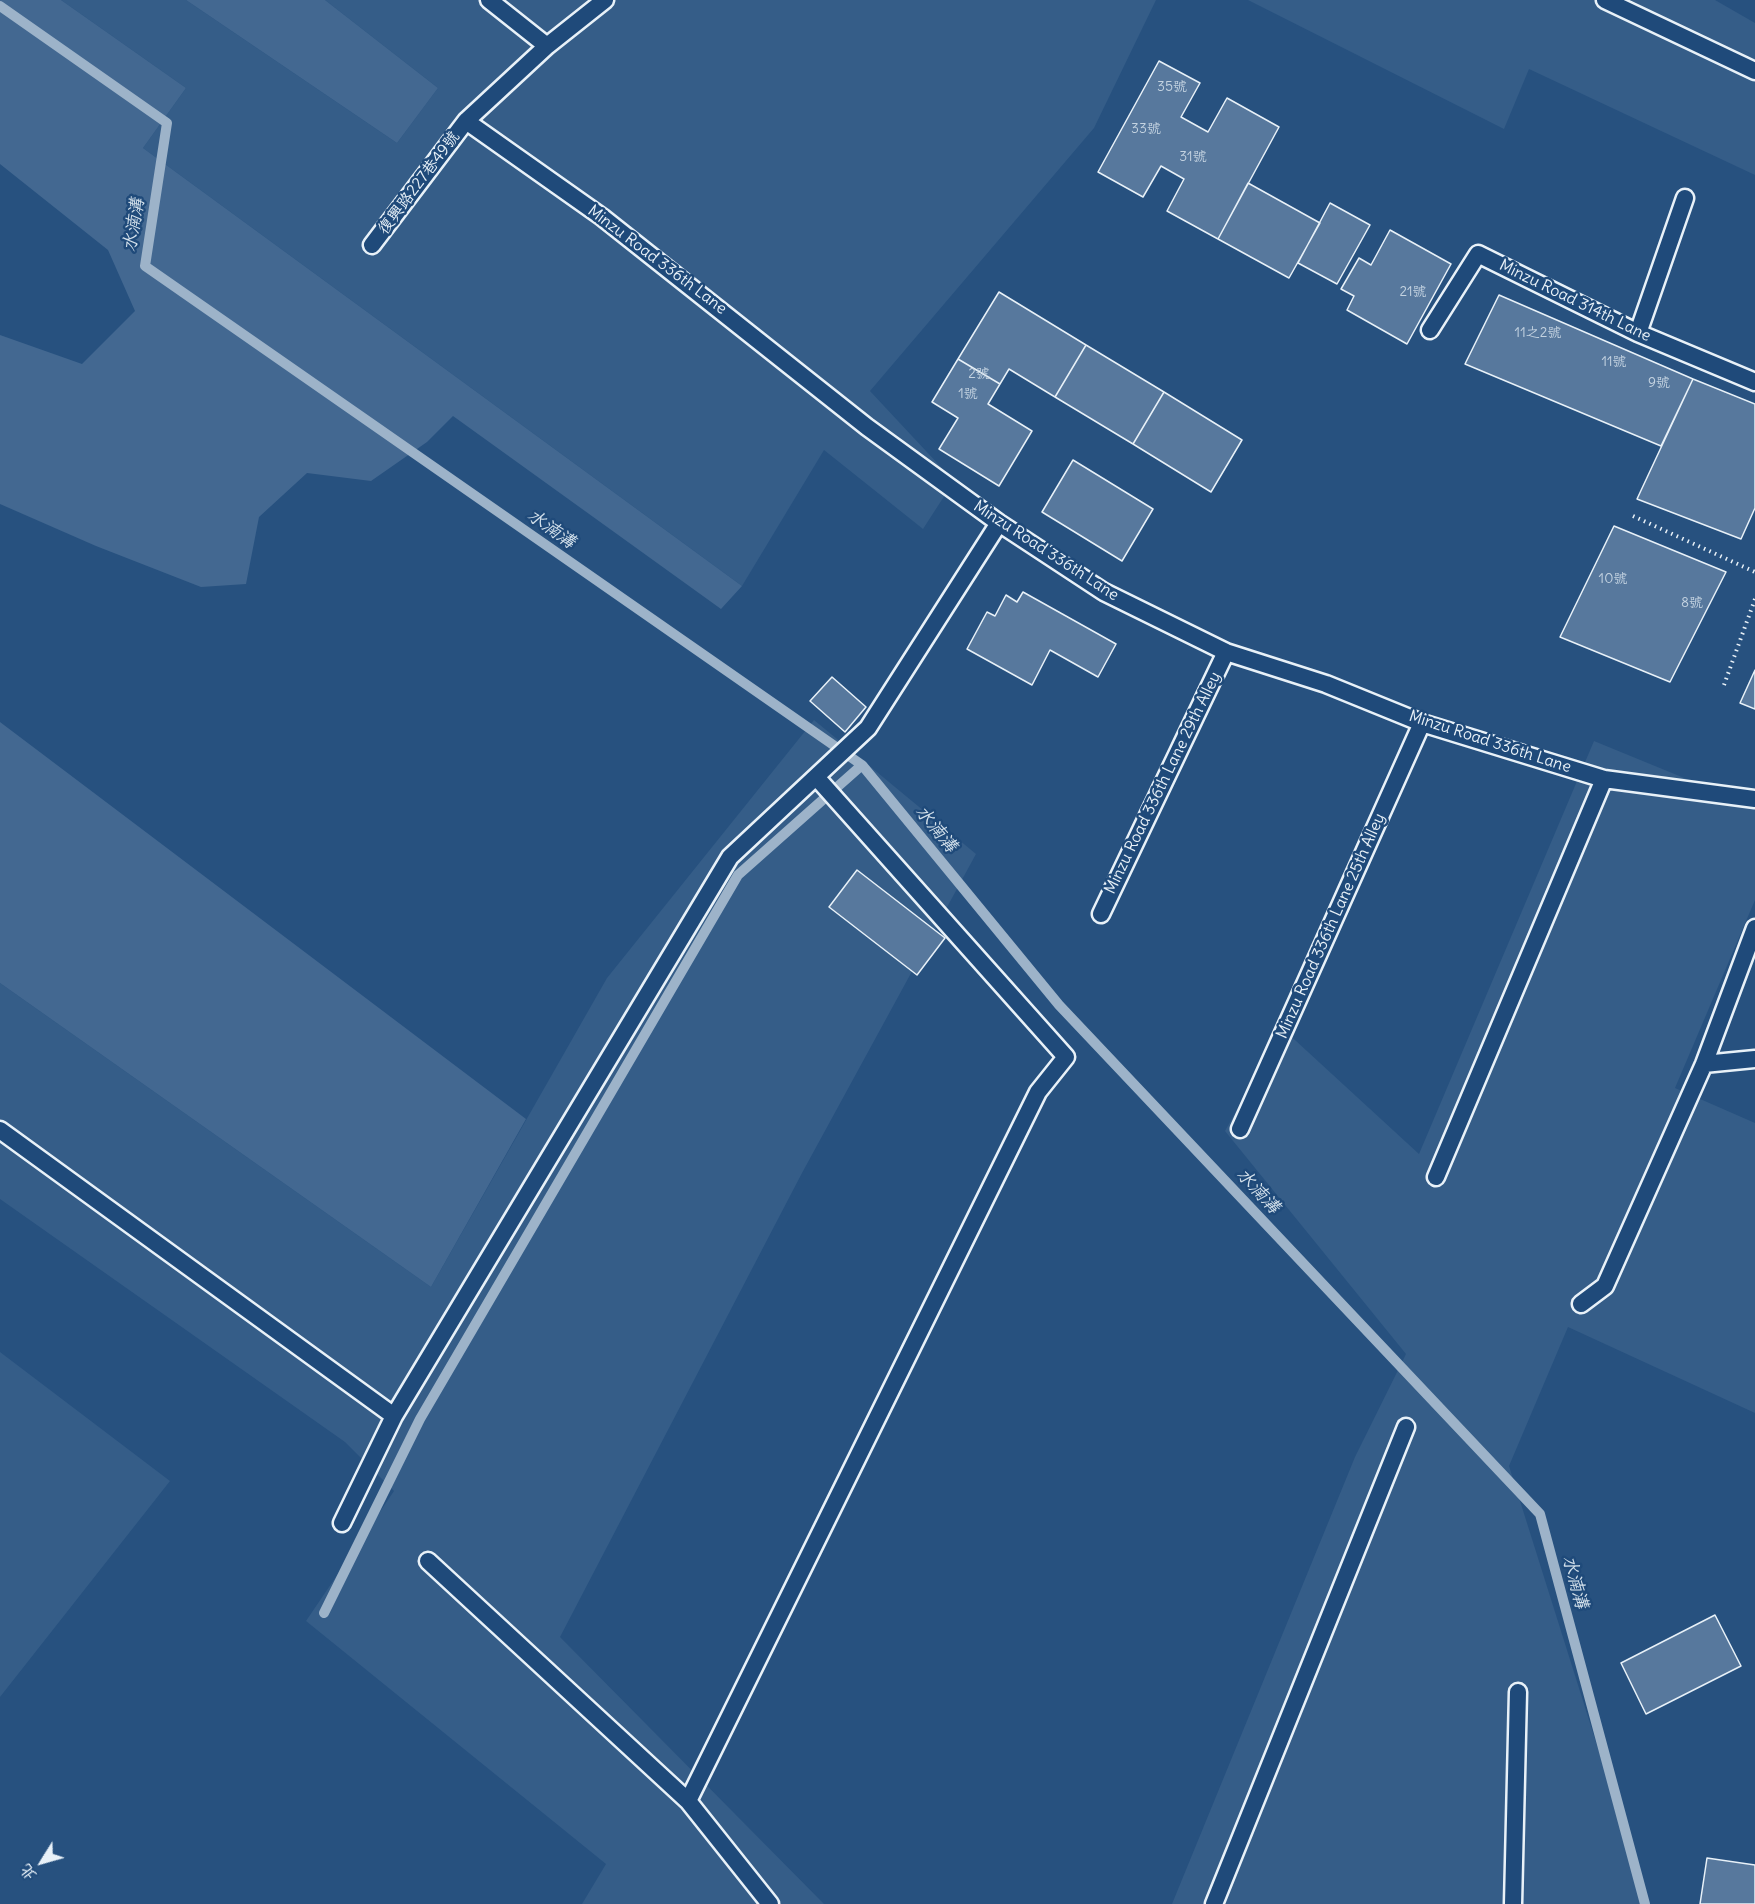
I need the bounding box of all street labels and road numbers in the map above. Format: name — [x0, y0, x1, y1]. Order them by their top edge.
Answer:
street label: 復興路227巷49號 — [374, 128, 464, 238]
street label: Minzu Road 336th Lane — [584, 201, 730, 319]
street label: Minzu Road 314th Lane — [1496, 256, 1654, 346]
street label: Minzu Road 336th Lane — [970, 497, 1122, 605]
street label: Minzu Road 336th Lane 29th Alley — [1101, 669, 1225, 897]
street label: Minzu Road 336th Lane — [1407, 707, 1573, 777]
street label: Minzu Road 336th Lane 25th Alley — [1272, 810, 1390, 1042]

